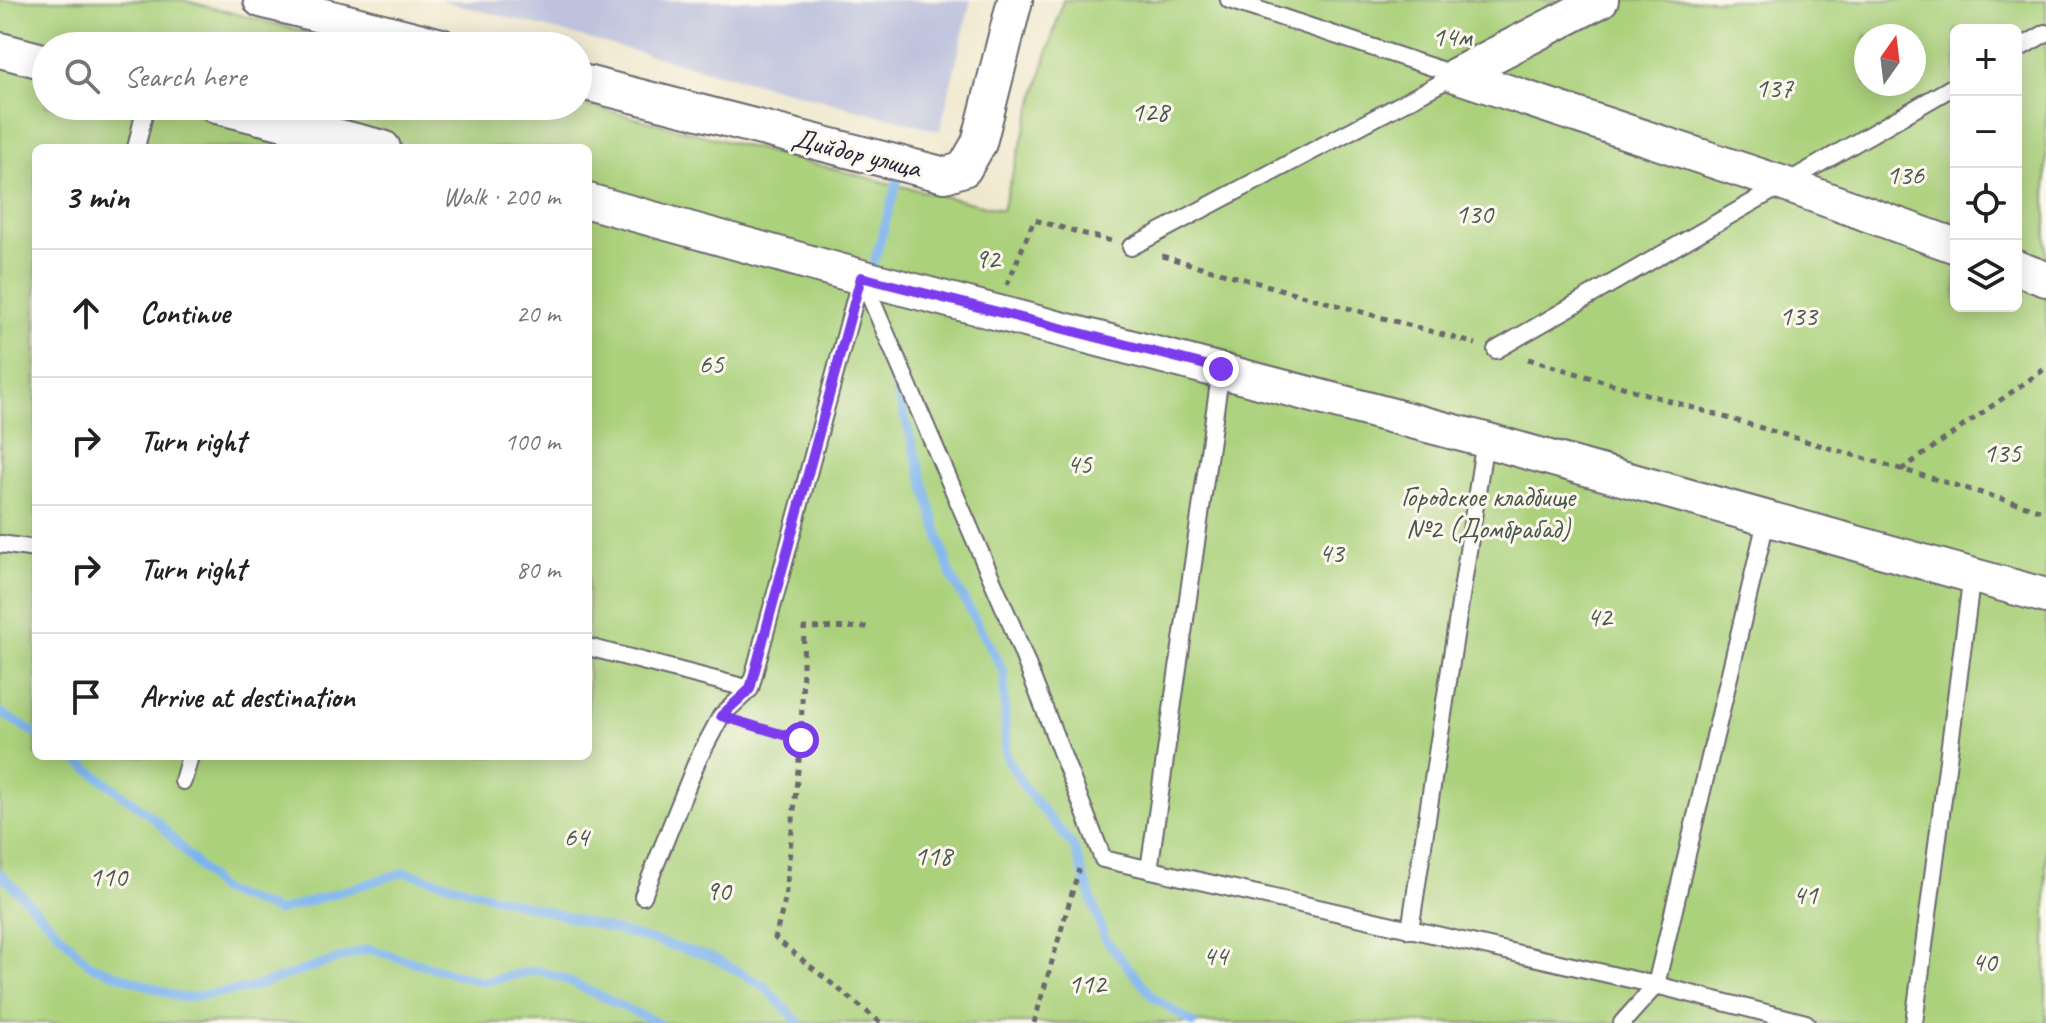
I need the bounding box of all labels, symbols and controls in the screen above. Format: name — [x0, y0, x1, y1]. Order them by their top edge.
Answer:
park label: 14м — [1432, 19, 1473, 54]
north arrow — [1854, 24, 1926, 96]
map controls — [1950, 24, 2022, 312]
button: + — [1950, 24, 2022, 96]
search box — [32, 32, 592, 120]
icon: search — [60, 54, 104, 98]
text: Search here — [124, 57, 246, 95]
park label: 137 — [1755, 70, 1794, 105]
park label: 128 — [1131, 94, 1171, 129]
button: − — [1950, 96, 2022, 168]
street label: Дийдор улица — [789, 120, 926, 186]
park label: 136 — [1886, 157, 1925, 192]
button: locate — [1950, 168, 2022, 240]
text: 3 min — [64, 175, 129, 218]
text: Walk · 200 m — [443, 180, 560, 213]
park label: 130 — [1455, 196, 1495, 231]
button: layers — [1950, 240, 2022, 312]
park label: 92 — [974, 241, 1002, 276]
icon: ahead — [64, 291, 108, 335]
text: Continue — [140, 294, 230, 332]
text: 20 m — [516, 297, 560, 330]
park label: 133 — [1779, 298, 1819, 333]
park label: 65 — [698, 346, 725, 381]
route end — [1203, 351, 1239, 387]
icon: right — [64, 419, 108, 463]
text: Turn right — [140, 422, 245, 460]
text: 100 m — [504, 425, 560, 458]
park label: 135 — [1983, 435, 2022, 470]
park label: 45 — [1066, 446, 1093, 481]
park label: Городское кладбище №2 (Домбрабад) — [1401, 479, 1577, 546]
park label: 43 — [1318, 535, 1346, 570]
icon: right — [64, 547, 108, 591]
text: Turn right — [140, 550, 245, 588]
text: 80 m — [516, 553, 560, 586]
park label: 42 — [1586, 599, 1614, 634]
icon: arrive — [64, 675, 108, 719]
text: Arrive at destination — [140, 678, 355, 716]
route start — [783, 722, 819, 758]
park label: 64 — [563, 819, 591, 854]
park label: 118 — [914, 838, 954, 873]
park label: 110 — [89, 859, 129, 894]
park label: 90 — [705, 873, 733, 908]
park label: 41 — [1792, 877, 1819, 912]
park label: 44 — [1202, 938, 1230, 973]
park label: 40 — [1971, 944, 1999, 979]
park label: 112 — [1068, 966, 1108, 1001]

